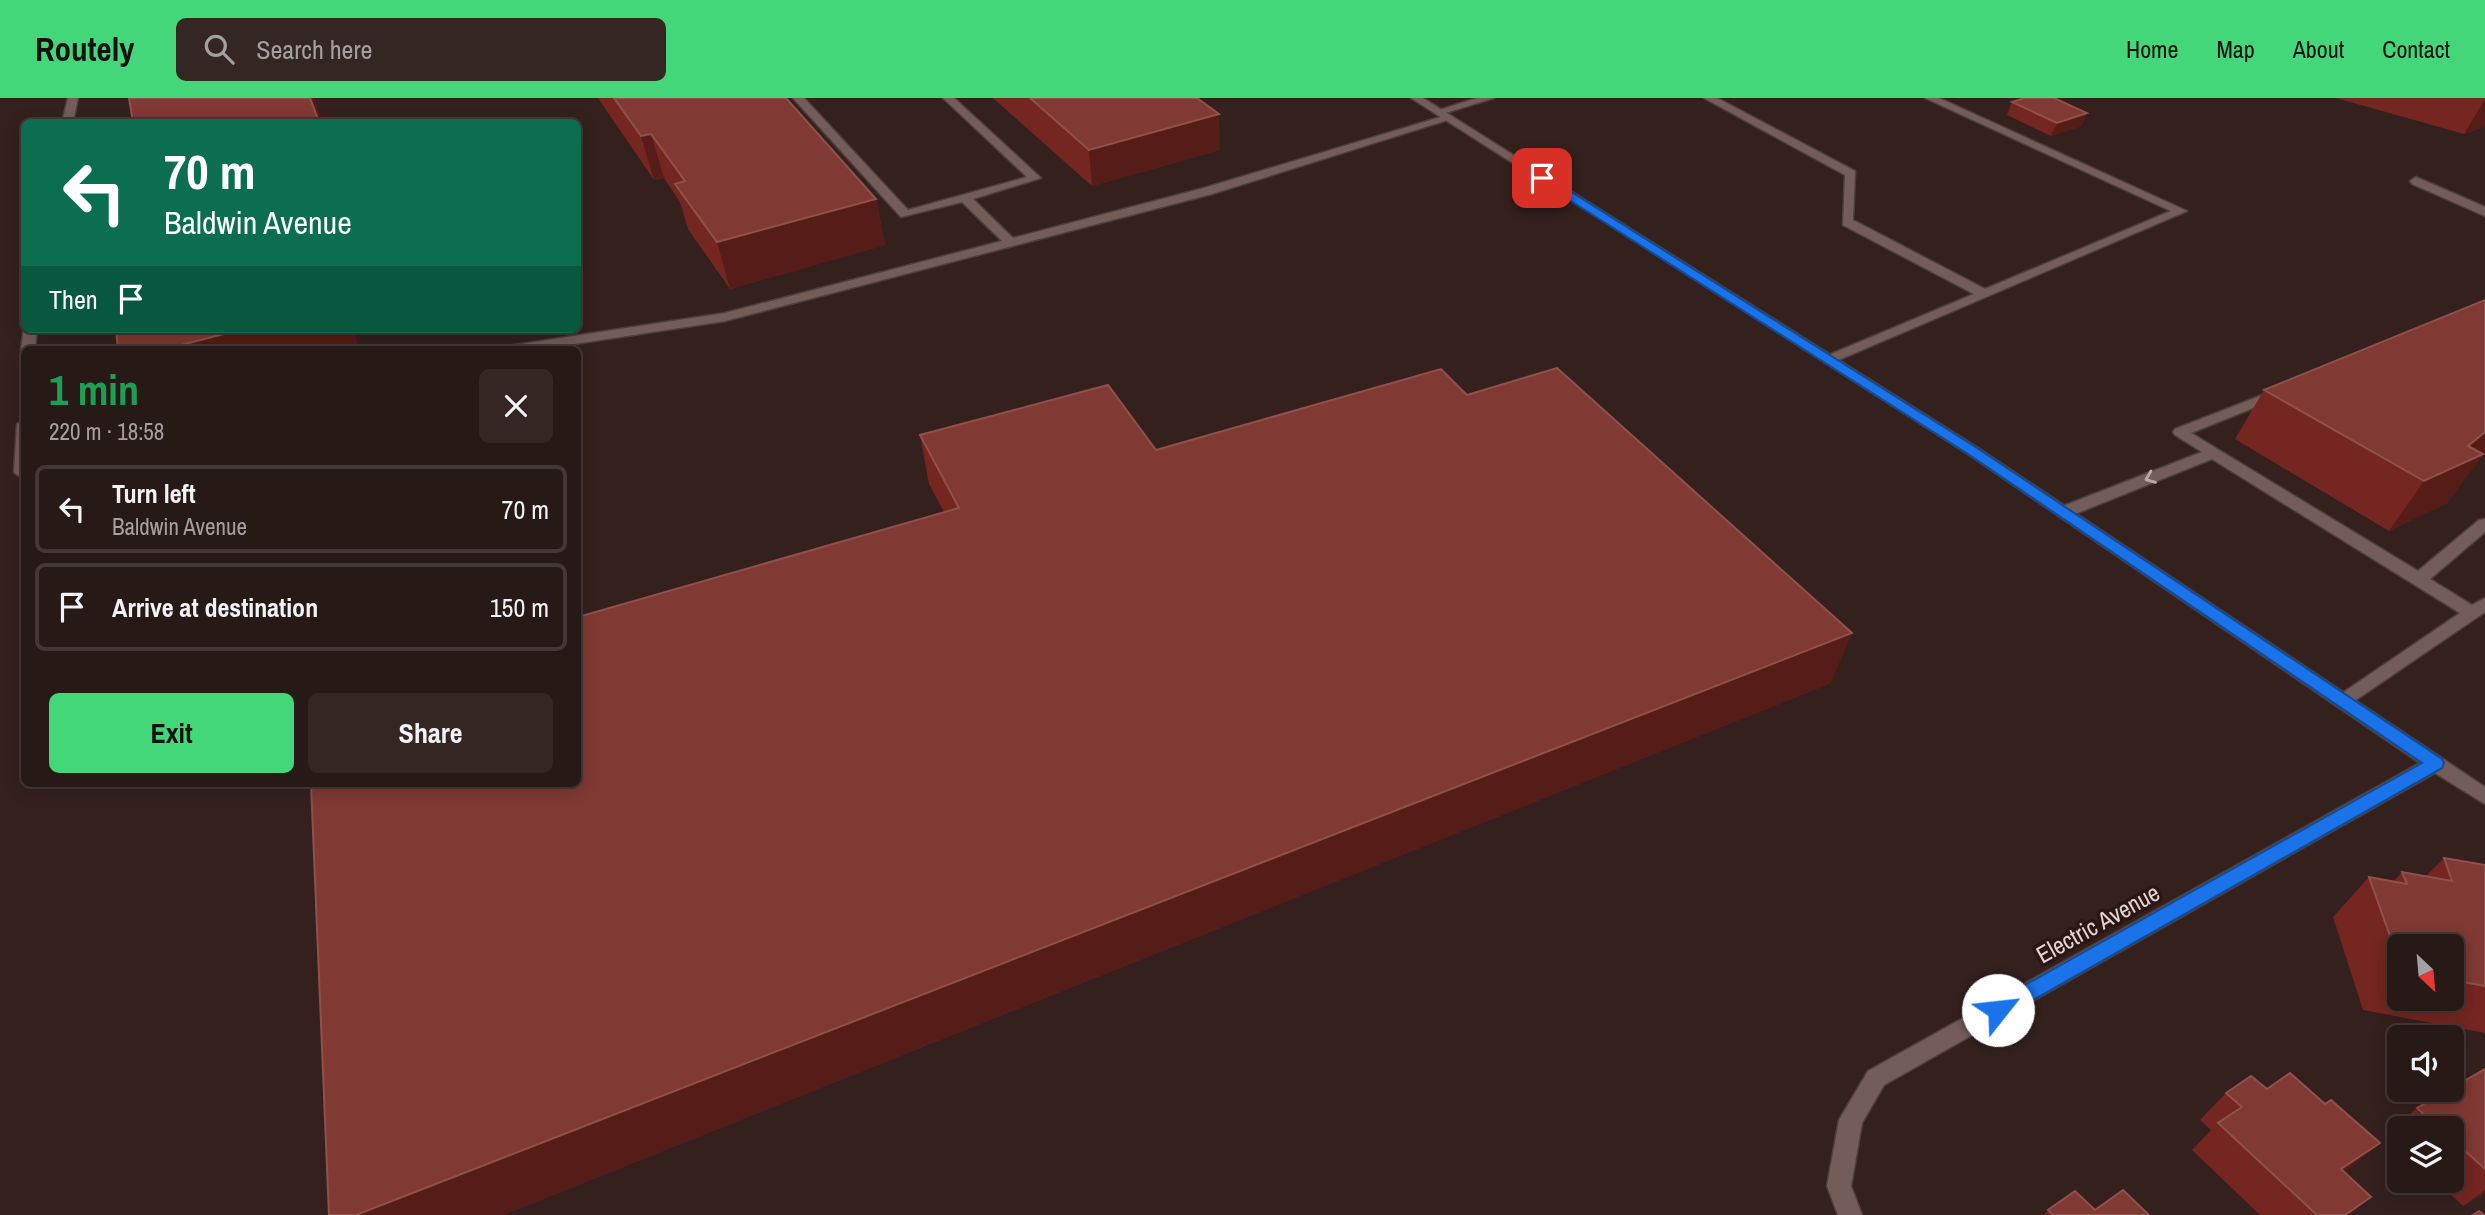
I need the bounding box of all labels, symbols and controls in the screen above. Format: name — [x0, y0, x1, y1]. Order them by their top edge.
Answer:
search box — [176, 18, 666, 81]
text: Routely — [35, 27, 134, 71]
icon: search — [200, 30, 238, 68]
text: Search here — [256, 32, 372, 67]
text: Home — [2126, 33, 2178, 65]
text: Map — [2216, 33, 2255, 65]
text: About — [2293, 33, 2344, 65]
text: Contact — [2382, 33, 2450, 65]
text: 70 m — [164, 138, 256, 204]
icon: left — [49, 147, 140, 238]
pin — [1512, 148, 1572, 208]
icon: arrive — [1523, 159, 1561, 197]
text: Baldwin Avenue — [164, 201, 352, 244]
icon: arrive — [112, 280, 150, 318]
text: Then — [49, 282, 98, 317]
text: 1 min — [49, 362, 139, 418]
button: close — [479, 369, 553, 443]
text: 220 m · 18:58 — [49, 416, 164, 447]
one-way arrow — [2144, 469, 2156, 483]
text: Turn left — [112, 476, 196, 511]
icon: left — [53, 490, 91, 528]
text: 70 m — [502, 492, 549, 527]
text: Baldwin Avenue — [112, 511, 247, 542]
icon: arrive — [53, 588, 91, 626]
text: Arrive at destination — [112, 590, 318, 625]
text: 150 m — [490, 590, 549, 625]
button: Exit — [49, 693, 294, 773]
button: Share — [308, 693, 553, 773]
street label: Electric Avenue — [2030, 876, 2165, 970]
north arrow — [2387, 934, 2464, 1012]
map controls — [2387, 934, 2464, 1193]
position arrow — [1961, 973, 2035, 1047]
button: sound — [2387, 1025, 2464, 1102]
button: layers — [2387, 1116, 2464, 1193]

